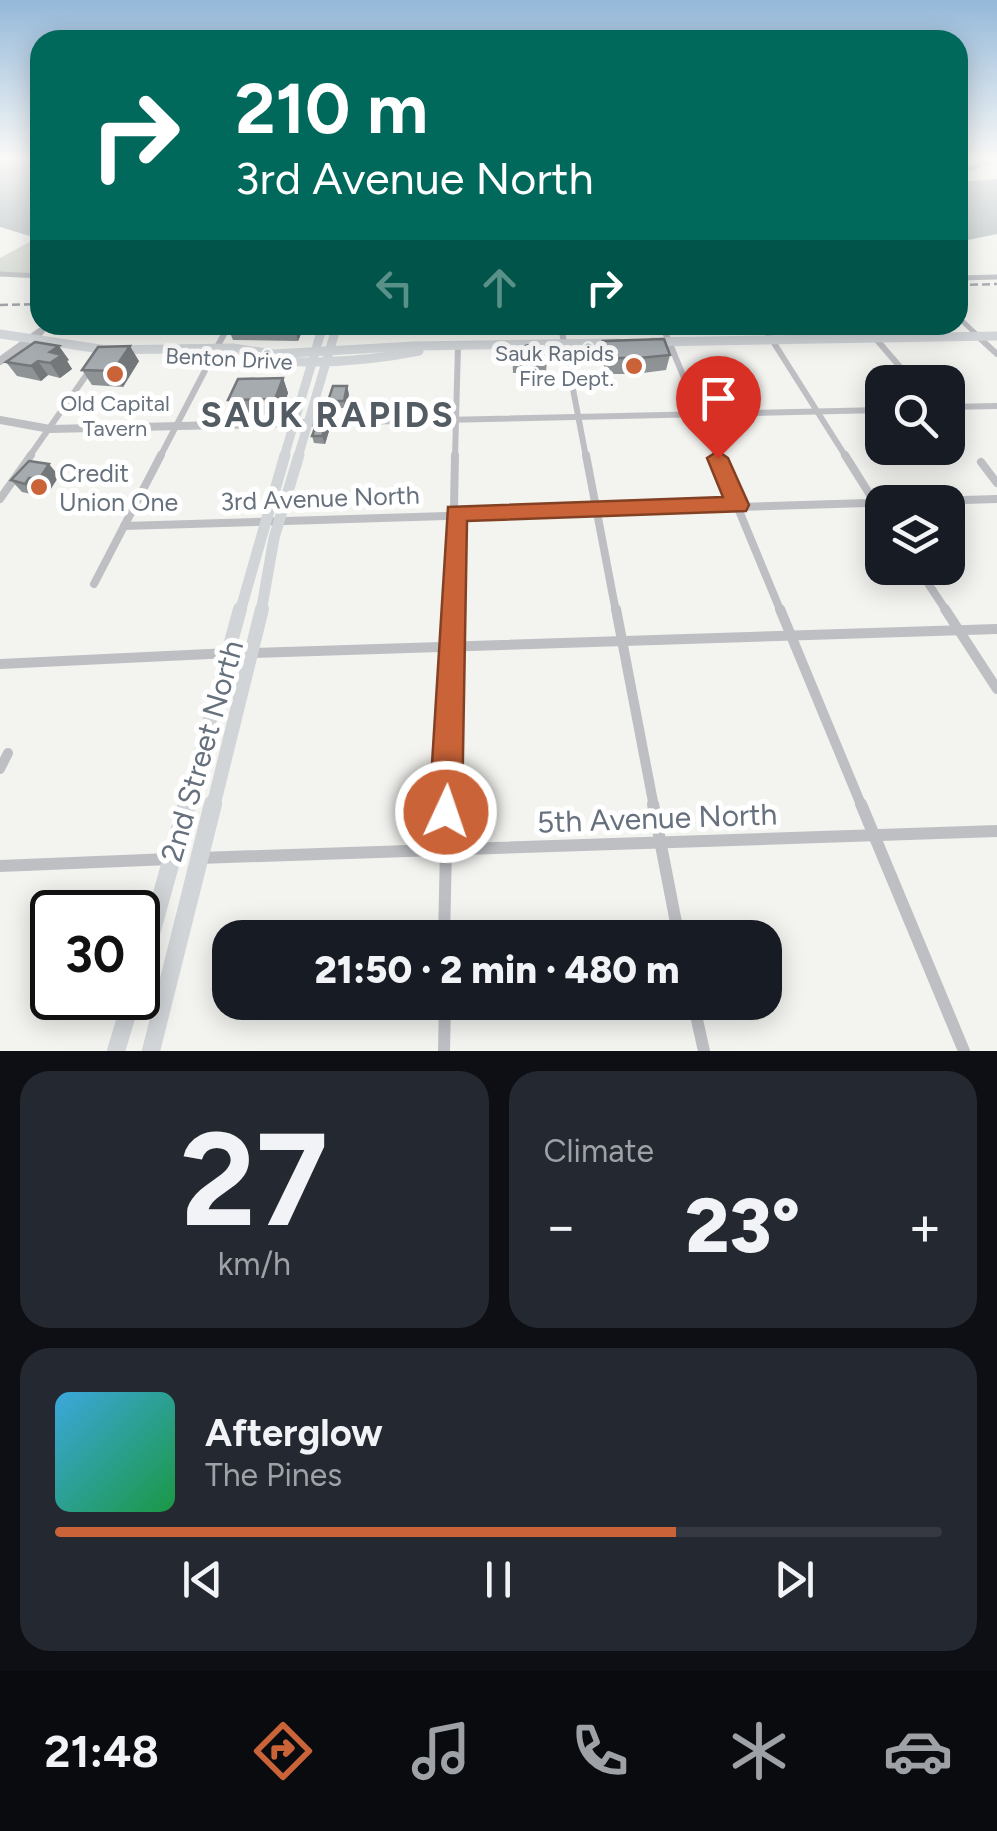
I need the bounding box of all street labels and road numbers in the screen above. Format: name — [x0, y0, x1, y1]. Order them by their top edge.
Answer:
street label: Benton Drive — [165, 342, 293, 376]
street label: 3rd Avenue North — [220, 480, 420, 516]
street label: 2nd Street North — [153, 636, 251, 866]
street label: 5th Avenue North — [536, 795, 778, 841]

